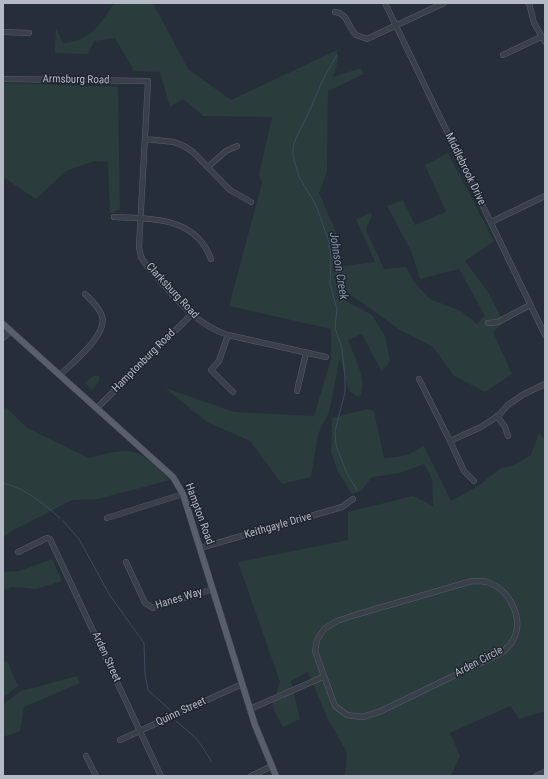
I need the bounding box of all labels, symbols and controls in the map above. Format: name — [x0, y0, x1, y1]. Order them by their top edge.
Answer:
street label: Armsburg Road — [42, 73, 110, 87]
street label: Middlebrook Drive — [442, 131, 488, 207]
water label: Johnson Creek — [326, 231, 350, 301]
street label: Clarksburg Road — [143, 260, 201, 322]
street label: Hamptonburg Road — [110, 327, 178, 395]
street label: Hampton Road — [182, 481, 216, 547]
street label: Keithgayle Drive — [243, 510, 313, 542]
street label: Hanes Way — [154, 586, 204, 612]
street label: Arden Street — [89, 630, 123, 684]
street label: Arden Circle — [453, 644, 505, 680]
street label: Quinn Street — [154, 695, 208, 729]

